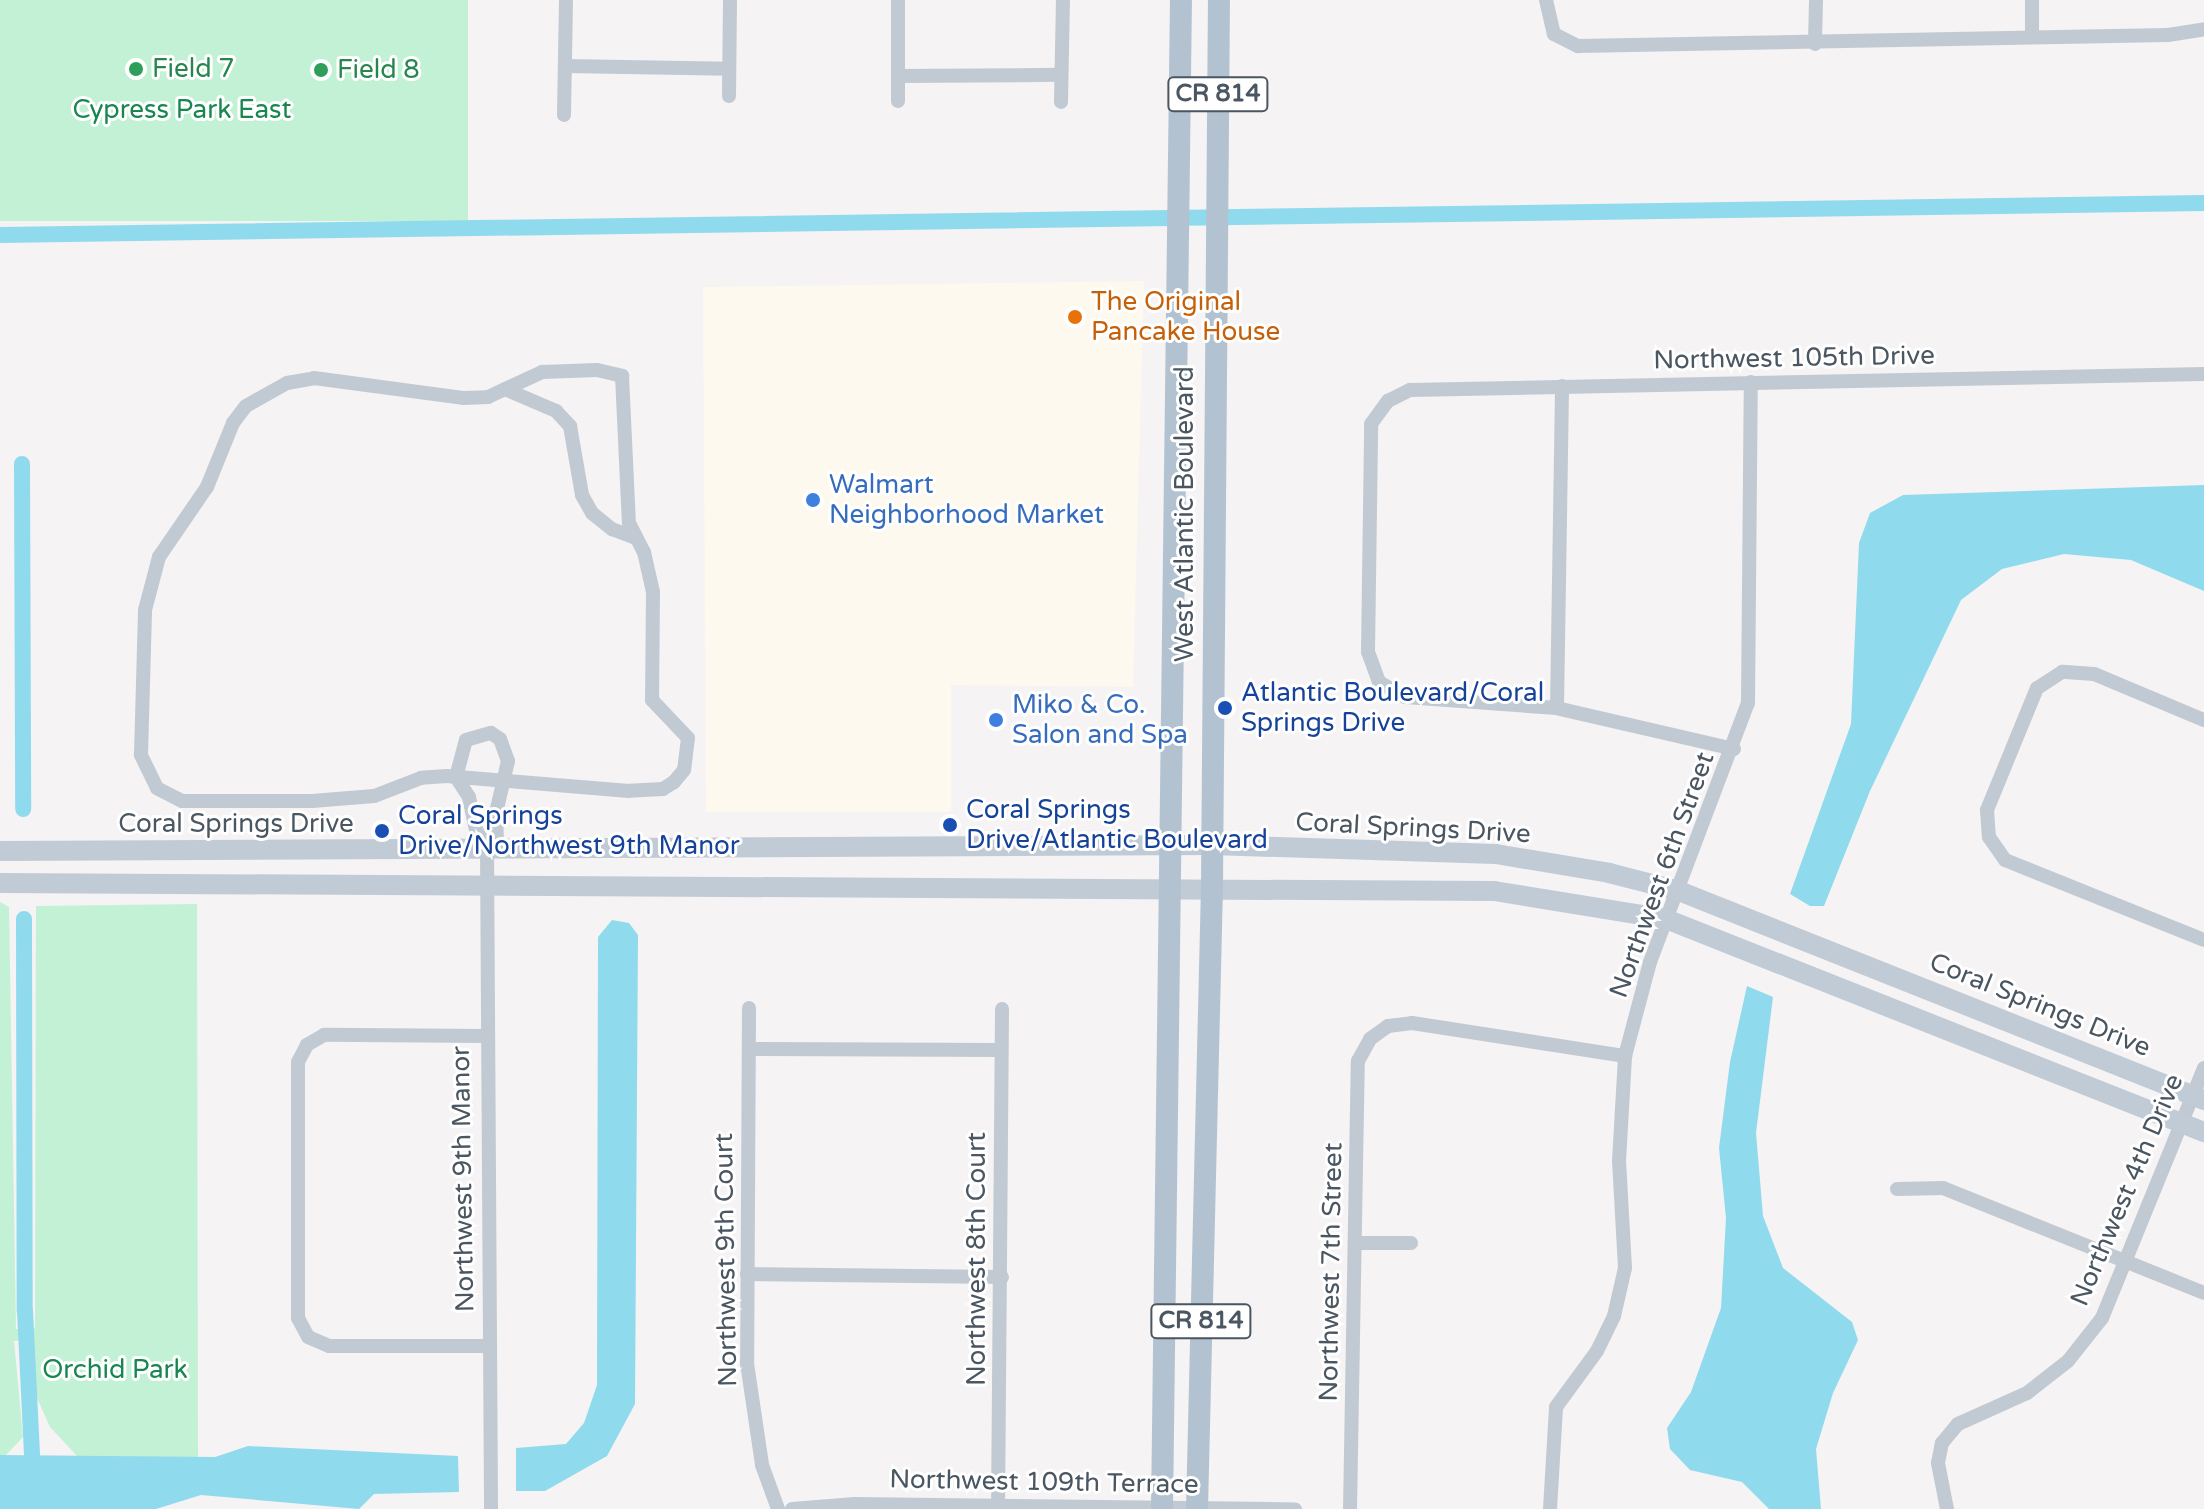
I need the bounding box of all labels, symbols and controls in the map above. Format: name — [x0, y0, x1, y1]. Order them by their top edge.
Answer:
place label: Field 7 — [152, 53, 235, 85]
place label: Field 8 — [337, 54, 420, 86]
marker: Field 7 — [127, 60, 145, 78]
marker: Field 8 — [312, 61, 330, 79]
road number: CR 814 — [1166, 74, 1270, 114]
park label: Cypress Park East — [73, 94, 291, 126]
place label: The Original Pancake House — [1091, 286, 1280, 348]
marker: The Original Pancake House — [1066, 308, 1084, 326]
street label: Northwest 105th Drive — [1653, 340, 1935, 376]
street label: West Atlantic Boulevard — [1169, 366, 1201, 662]
place label: Walmart Neighborhood Market — [829, 469, 1104, 530]
marker: Walmart Neighborhood Market — [804, 491, 822, 509]
place label: Atlantic Boulevard/Coral Springs Drive — [1241, 677, 1544, 738]
place label: Miko & Co. Salon and Spa — [1012, 689, 1188, 750]
marker: Atlantic Boulevard/Coral Springs Drive — [1216, 699, 1234, 717]
marker: Miko & Co. Salon and Spa — [987, 711, 1005, 729]
street label: Northwest 6th Street — [1603, 748, 1721, 1002]
place label: Coral Springs Drive/Atlantic Boulevard — [966, 794, 1268, 856]
place label: Coral Springs Drive/Northwest 9th Manor — [398, 800, 740, 862]
street label: Coral Springs Drive — [1295, 806, 1531, 850]
street label: Coral Springs Drive — [118, 808, 354, 840]
marker: Coral Springs Drive/Atlantic Boulevard — [941, 816, 959, 834]
marker: Coral Springs Drive/Northwest 9th Manor — [373, 822, 391, 840]
street label: Coral Springs Drive — [1925, 946, 2155, 1064]
street label: Northwest 9th Manor — [445, 1046, 481, 1312]
street label: Northwest 4th Drive — [2064, 1069, 2190, 1311]
street label: Northwest 8th Court — [961, 1132, 993, 1386]
street label: Northwest 9th Court — [708, 1133, 744, 1387]
street label: Northwest 7th Street — [1313, 1142, 1349, 1402]
road number: CR 814 — [1149, 1301, 1253, 1341]
park label: Orchid Park — [42, 1354, 188, 1386]
street label: Northwest 109th Terrace — [889, 1464, 1199, 1500]

